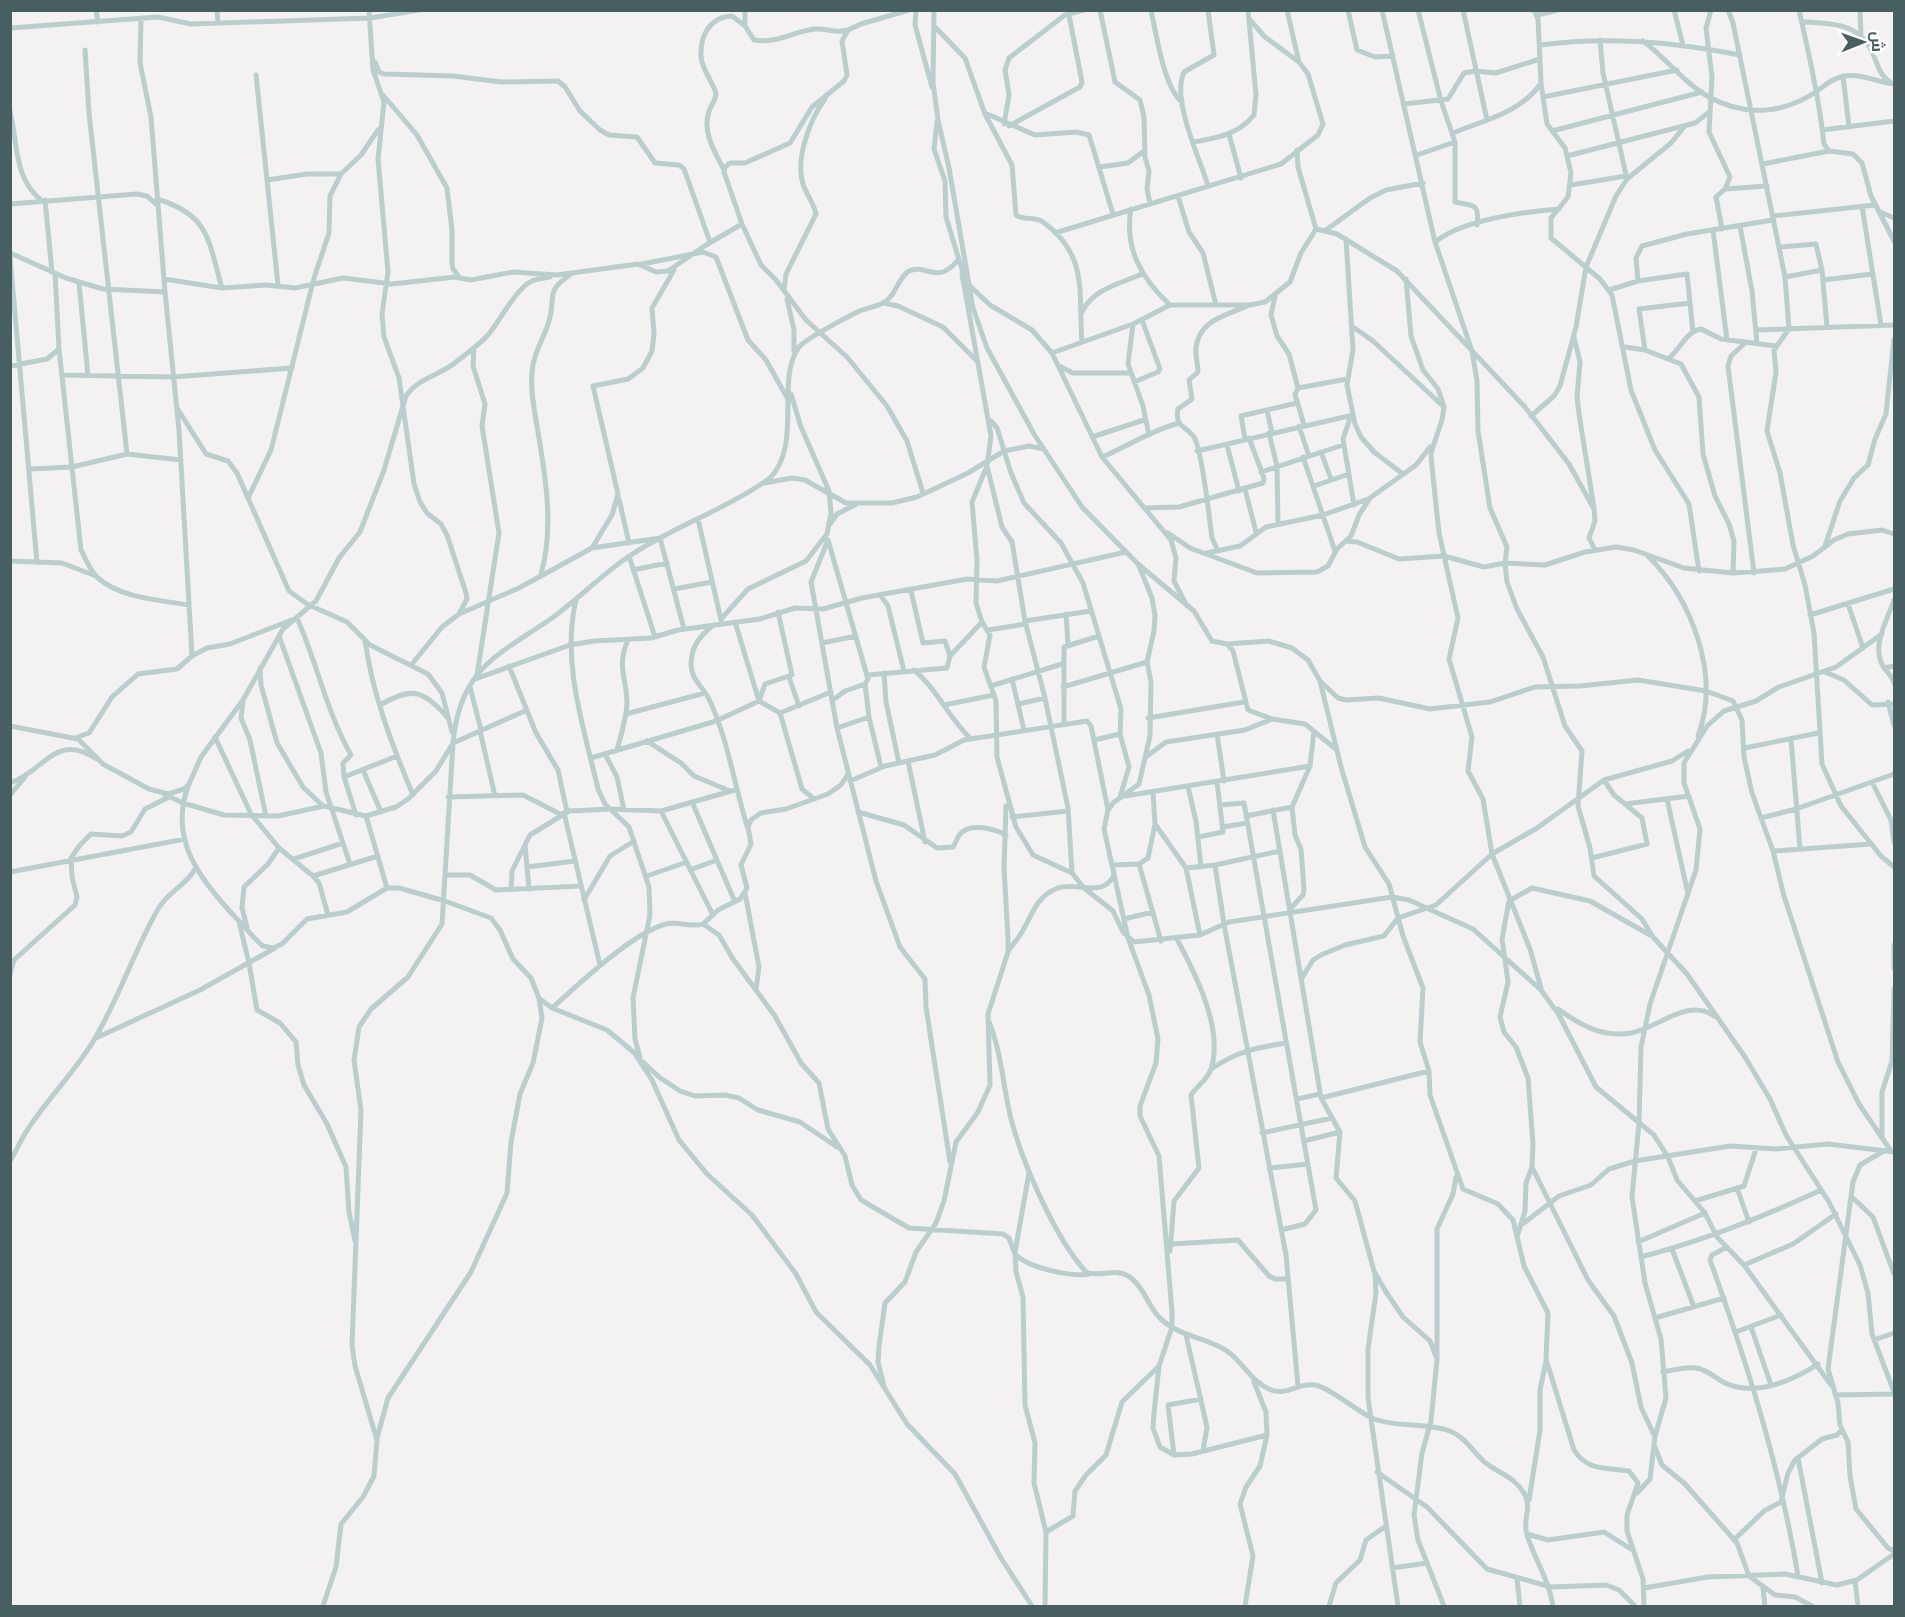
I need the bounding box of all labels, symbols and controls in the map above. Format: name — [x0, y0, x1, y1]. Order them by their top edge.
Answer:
north arrow — [1833, 12, 1893, 72]
text: ش — [1868, 31, 1887, 52]

